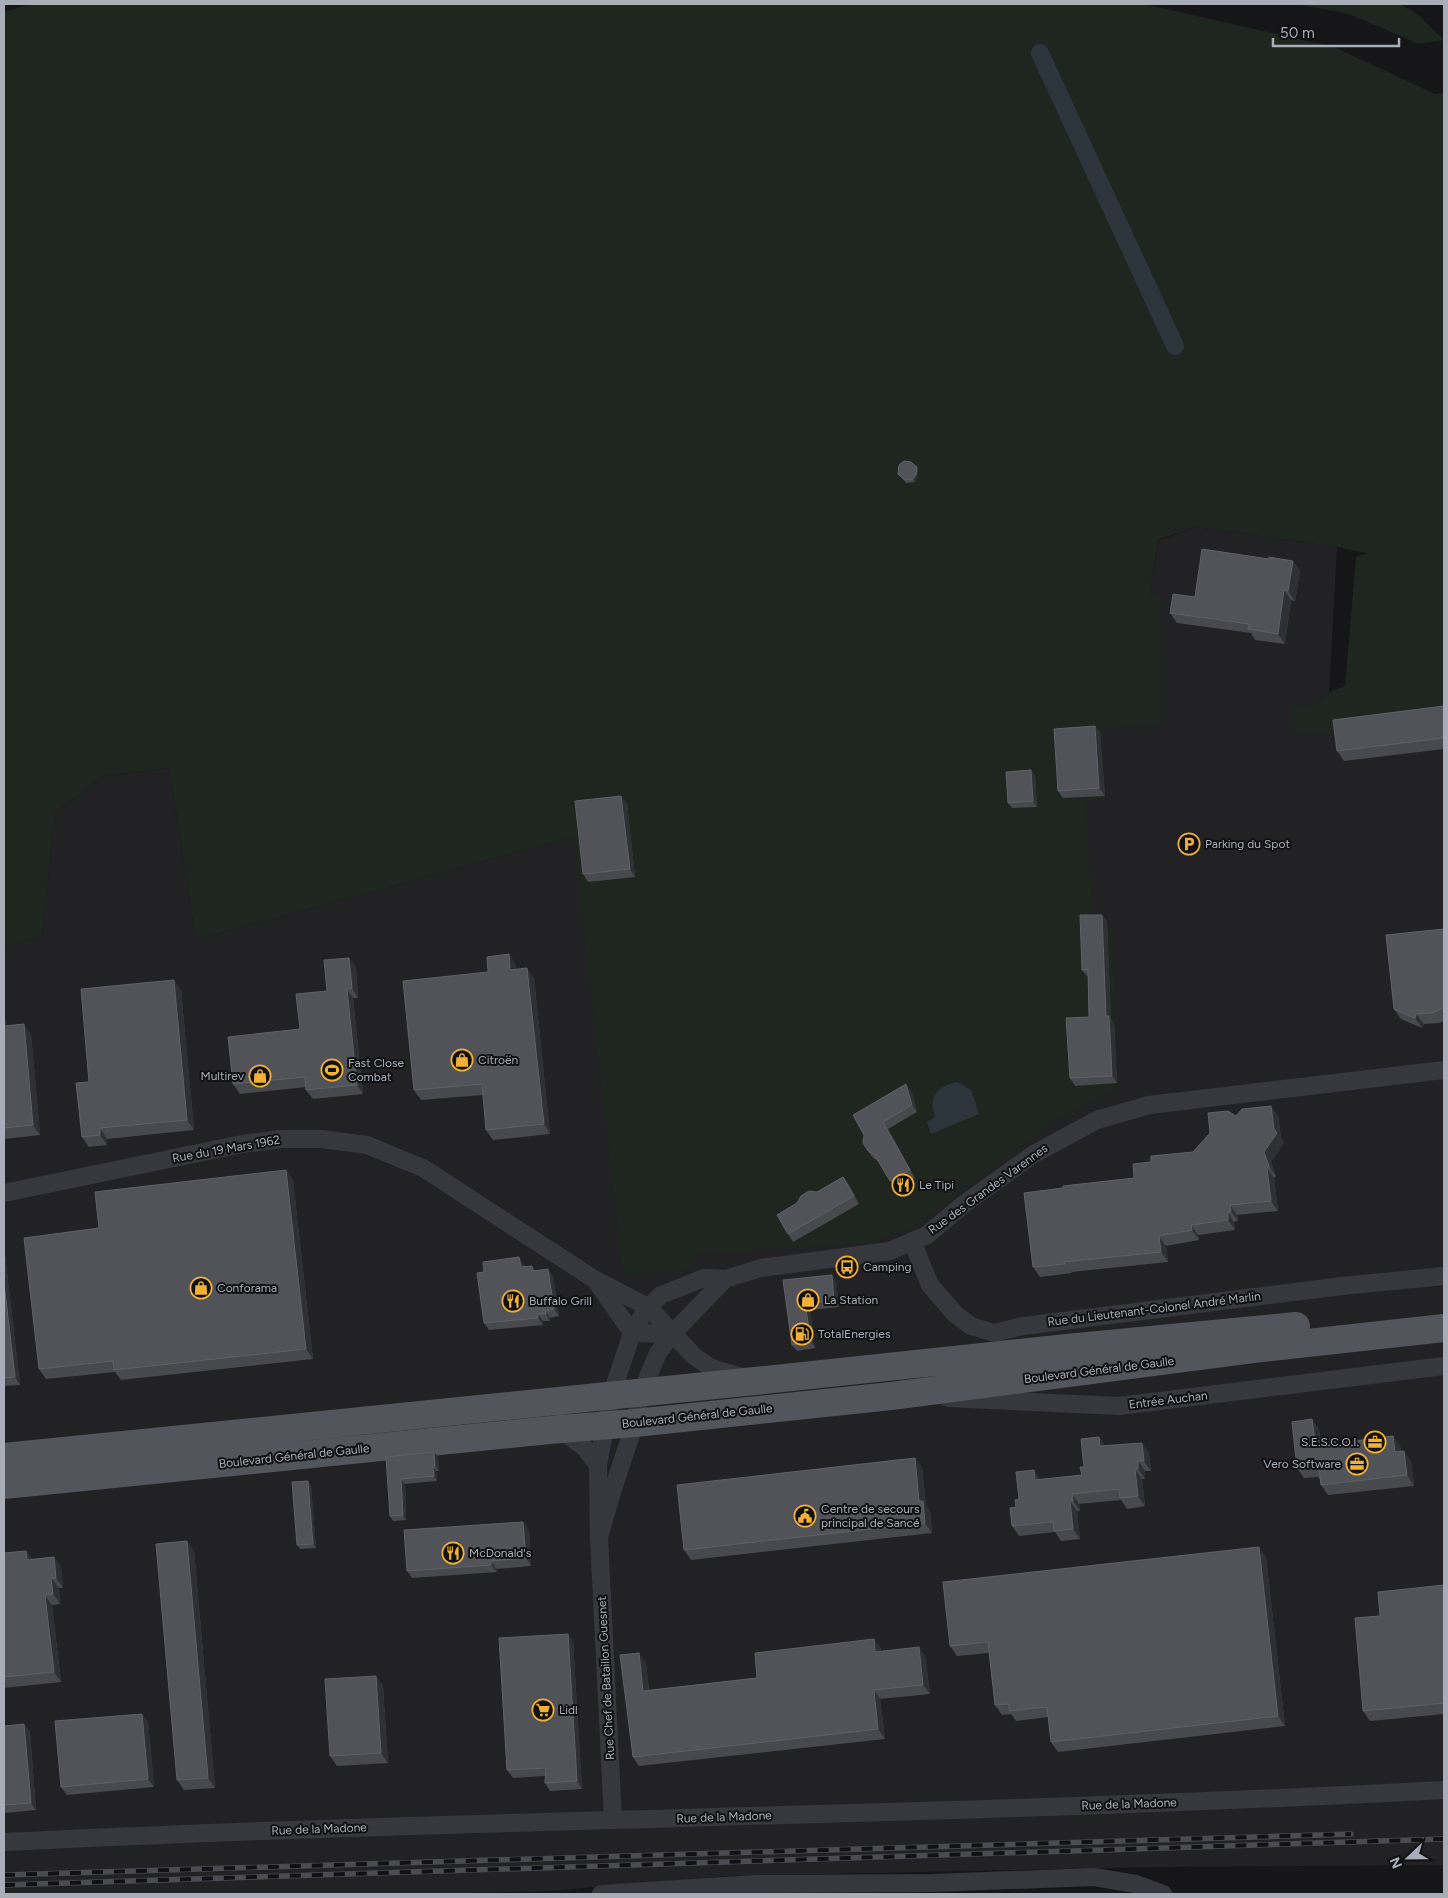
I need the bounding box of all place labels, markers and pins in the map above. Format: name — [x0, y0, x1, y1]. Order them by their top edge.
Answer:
parking icon: Parking du Spot — [1177, 832, 1201, 856]
place label: Parking du Spot — [1205, 837, 1290, 851]
shop icon: Citroën — [450, 1048, 474, 1072]
place label: Citroën — [478, 1053, 519, 1067]
place label: Fast Close Combat — [348, 1056, 405, 1084]
sports icon: Fast Close Combat — [320, 1058, 344, 1082]
shop icon: Multirev — [248, 1064, 272, 1088]
place label: Multirev — [201, 1069, 245, 1083]
restaurant icon: Le Tipi — [891, 1173, 915, 1197]
place label: Le Tipi — [919, 1178, 954, 1192]
bus stop icon: Camping — [835, 1255, 859, 1279]
place label: Camping — [863, 1260, 912, 1274]
shop icon: Conforama — [189, 1276, 213, 1300]
place label: Conforama — [217, 1281, 277, 1295]
shop icon: La Station — [796, 1288, 820, 1312]
restaurant icon: Buffalo Grill — [501, 1289, 525, 1313]
place label: La Station — [824, 1293, 879, 1307]
place label: Buffalo Grill — [529, 1294, 592, 1308]
fuel station icon: TotalEnergies — [790, 1322, 814, 1346]
place label: TotalEnergies — [818, 1327, 891, 1341]
office icon: S.E.S.C.O.I. — [1363, 1430, 1387, 1454]
place label: S.E.S.C.O.I. — [1301, 1435, 1359, 1449]
office icon: Vero Software — [1345, 1452, 1369, 1476]
place label: Vero Software — [1263, 1457, 1341, 1471]
place label: Centre de secours principal de Sancé — [821, 1502, 920, 1530]
public building icon: Centre de secours principal de Sancé — [793, 1504, 817, 1528]
restaurant icon: McDonald's — [441, 1541, 465, 1565]
place label: McDonald's — [469, 1546, 532, 1560]
supermarket icon: Lidl — [531, 1698, 555, 1722]
place label: Lidl — [559, 1703, 578, 1717]

